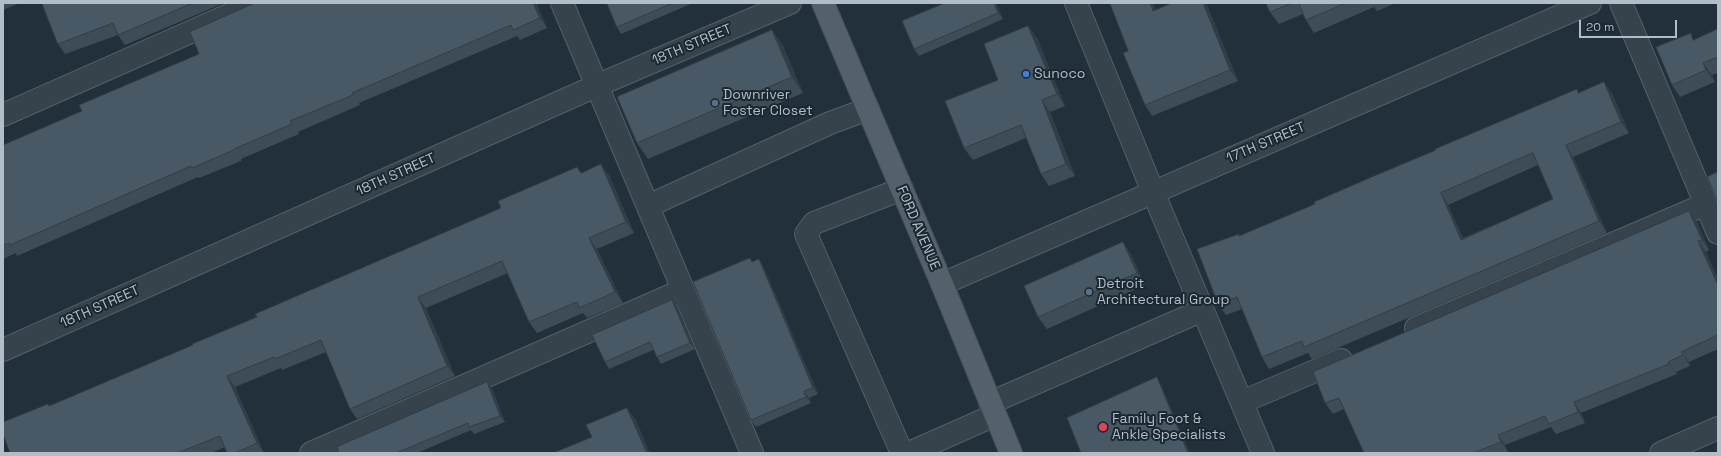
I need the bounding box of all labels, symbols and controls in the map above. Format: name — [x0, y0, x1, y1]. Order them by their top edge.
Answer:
scale bar — [1581, 12, 1679, 38]
text: 20 m — [1586, 19, 1614, 35]
street label: 18TH STREET — [650, 21, 734, 69]
place label: Sunoco — [1034, 66, 1085, 82]
marker: Sunoco — [1021, 69, 1031, 79]
place label: Downriver Foster Closet — [723, 87, 813, 120]
marker: Downriver Foster Closet — [710, 98, 720, 108]
street label: 17TH STREET — [1224, 119, 1308, 167]
street label: 18TH STREET — [354, 150, 438, 200]
street label: FORD AVENUE — [893, 183, 943, 273]
place label: Detroit Architectural Group — [1097, 276, 1229, 308]
street label: 18TH STREET — [58, 282, 142, 332]
marker: Detroit Architectural Group — [1084, 287, 1094, 297]
place label: Family Foot & Ankle Specialists — [1112, 411, 1226, 444]
marker: Family Foot & Ankle Specialists — [1097, 421, 1109, 433]

